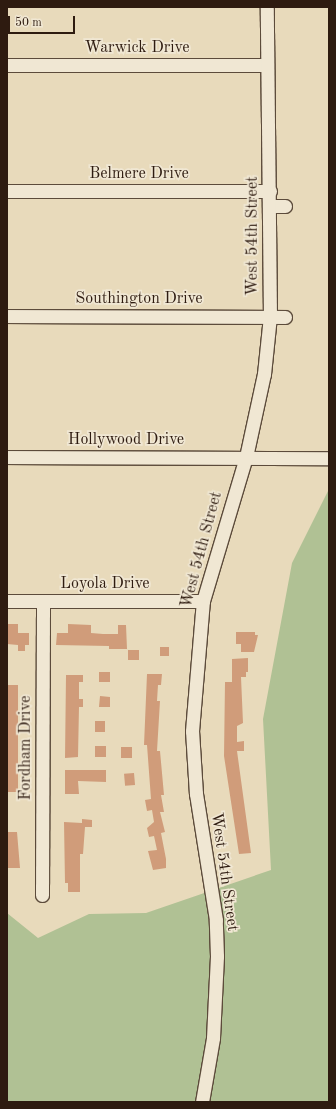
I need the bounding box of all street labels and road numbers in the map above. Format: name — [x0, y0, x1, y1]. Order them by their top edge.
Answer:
street label: Warwick Drive — [84, 38, 190, 58]
street label: Belmere Drive — [89, 164, 189, 184]
street label: West 54th Street — [243, 176, 263, 296]
street label: Southington Drive — [75, 289, 203, 309]
street label: Hollywood Drive — [68, 430, 184, 450]
street label: West 54th Street — [177, 490, 227, 610]
street label: Loyola Drive — [60, 574, 150, 594]
street label: Fordham Drive — [16, 696, 36, 800]
street label: West 54th Street — [206, 811, 242, 933]

